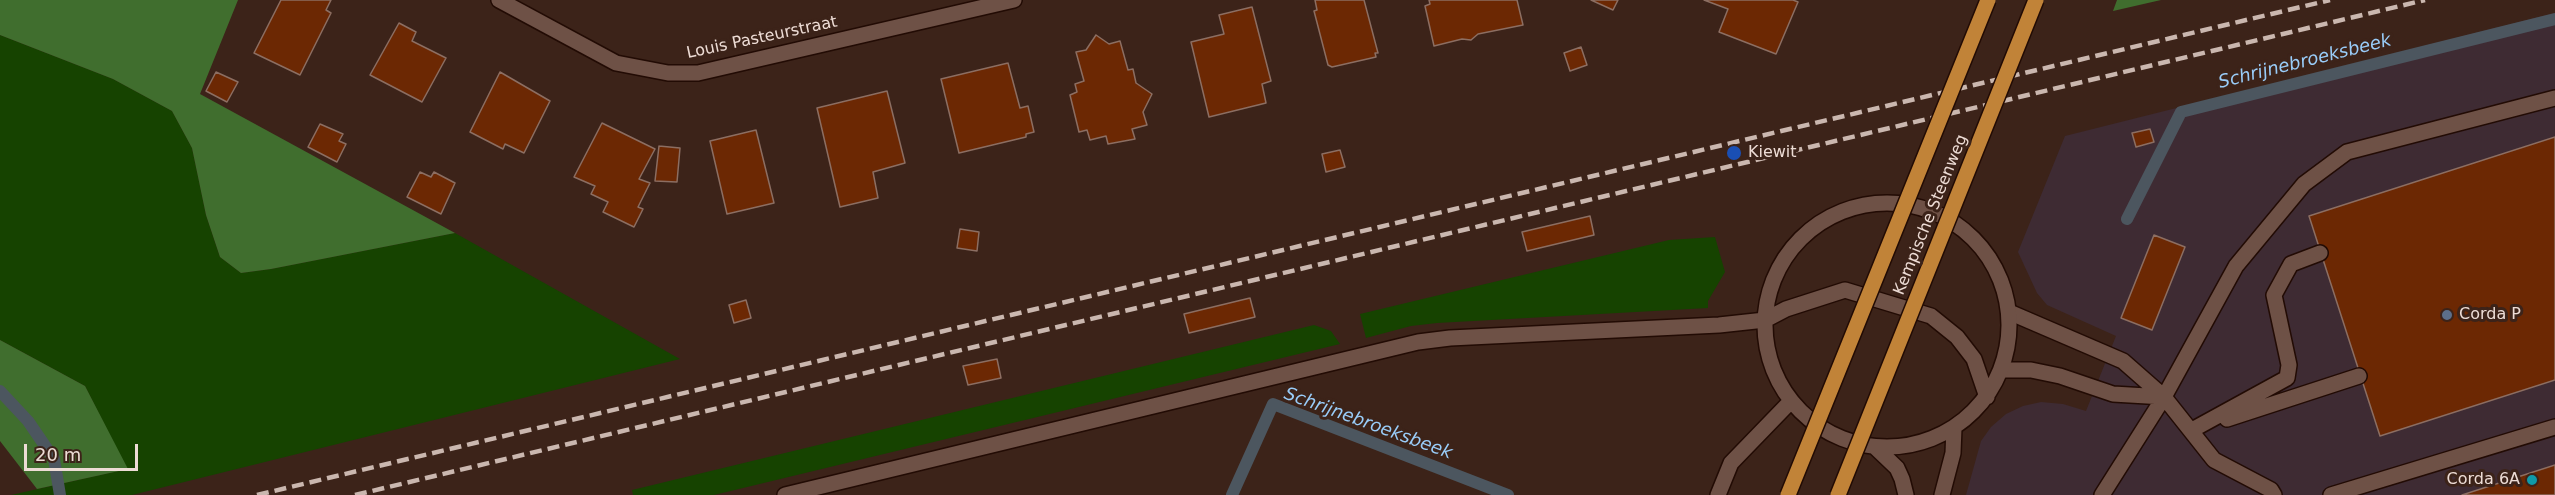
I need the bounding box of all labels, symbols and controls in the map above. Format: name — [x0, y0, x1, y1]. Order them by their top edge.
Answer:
street label: Louis Pasteurstraat — [685, 13, 839, 63]
water label: Schrijnebroeksbeek — [2216, 30, 2394, 94]
street label: Kempische Steenweg — [1890, 132, 1972, 298]
place label: Kiewit — [1748, 143, 1797, 163]
marker: Kiewit — [1725, 144, 1743, 162]
place label: Corda P — [2459, 305, 2521, 325]
marker: Corda P — [2440, 308, 2454, 322]
water label: Schrijnebroeksbeek — [1281, 384, 1455, 464]
scale bar — [27, 432, 141, 470]
text: 20 m — [35, 444, 81, 465]
place label: Corda 6A — [2447, 470, 2520, 490]
marker: Corda 6A — [2525, 473, 2539, 487]

